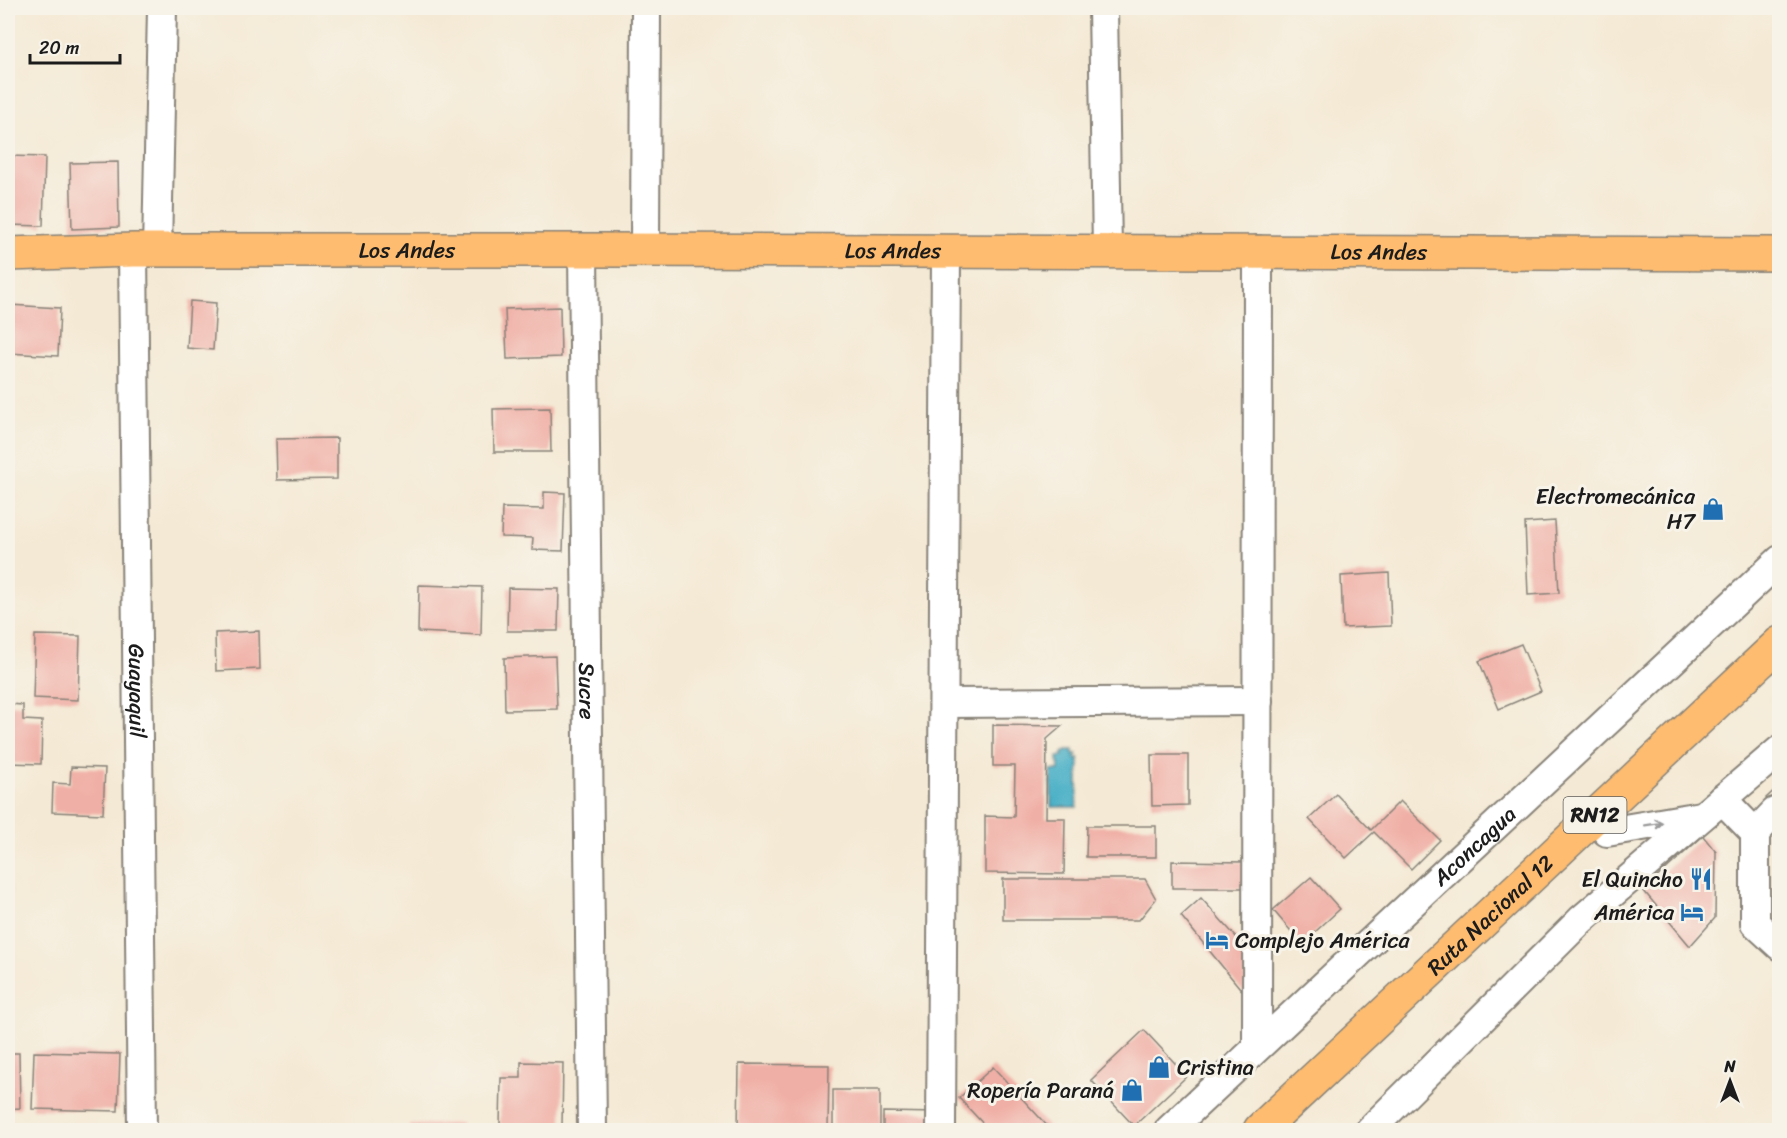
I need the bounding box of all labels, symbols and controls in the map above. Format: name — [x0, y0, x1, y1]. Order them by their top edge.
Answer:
scale bar — [30, 27, 120, 65]
text: 20 m — [39, 32, 79, 64]
street label: Los Andes — [359, 230, 456, 269]
street label: Los Andes — [845, 231, 942, 270]
street label: Los Andes — [1331, 232, 1428, 271]
place label: Electromecánica H7 — [1536, 477, 1696, 541]
shop icon: Electromecánica H7 — [1700, 496, 1726, 522]
street label: Guayaquil — [118, 644, 157, 739]
street label: Sucre — [568, 662, 607, 720]
street label: Aconcagua — [1422, 796, 1525, 896]
road number: RN12 — [1564, 797, 1626, 833]
one-way arrow — [1644, 818, 1663, 829]
street label: Ruta Nacional 12 — [1417, 844, 1563, 985]
place label: El Quincho — [1581, 860, 1683, 899]
restaurant icon: El Quincho — [1688, 866, 1714, 892]
place label: América — [1593, 893, 1675, 932]
hotel icon: América — [1679, 899, 1705, 925]
place label: Complejo América — [1235, 921, 1410, 960]
hotel icon: Complejo América — [1204, 927, 1230, 953]
place label: Cristina — [1177, 1048, 1254, 1087]
north arrow — [1700, 1051, 1760, 1111]
text: N — [1723, 1052, 1736, 1081]
shop icon: Cristina — [1146, 1054, 1172, 1080]
place label: Ropería Paraná — [967, 1071, 1114, 1110]
shop icon: Ropería Paraná — [1119, 1077, 1145, 1103]

